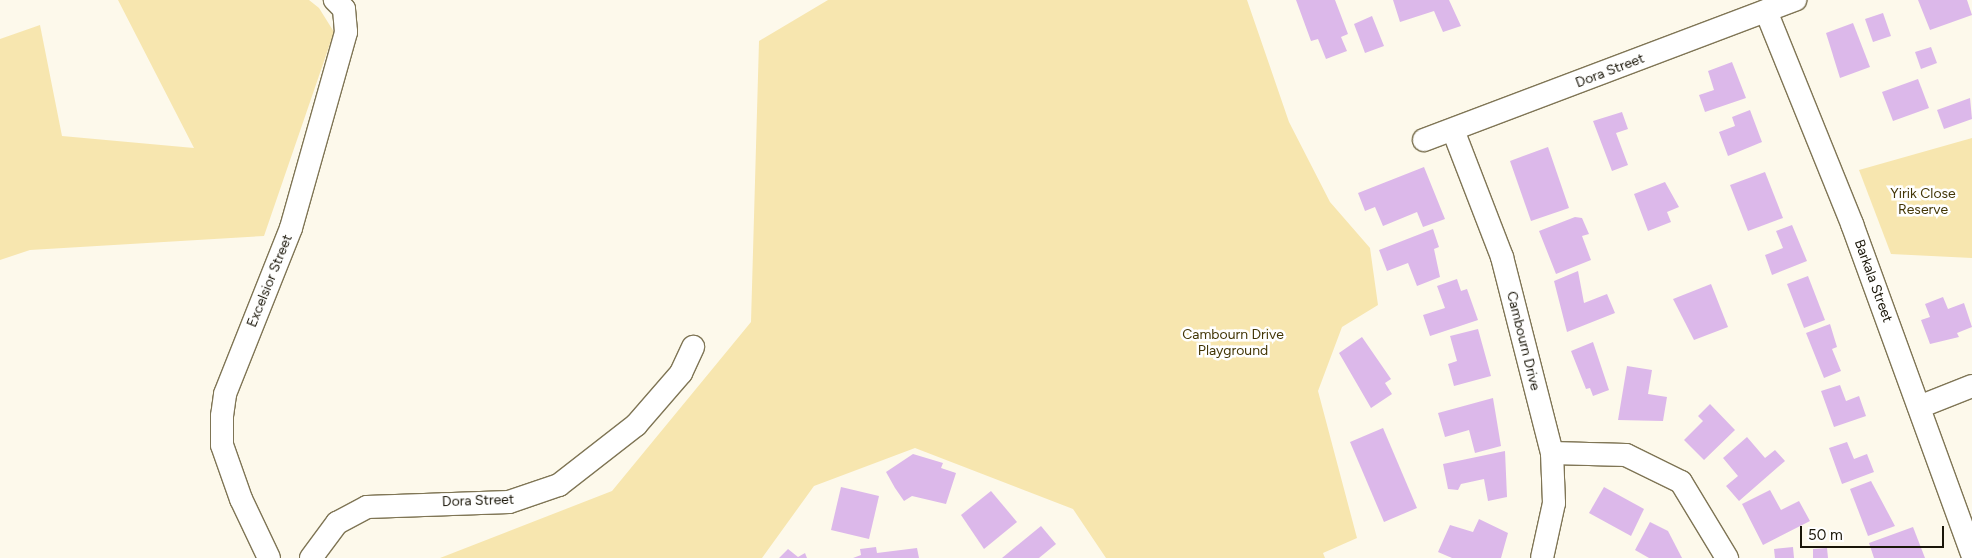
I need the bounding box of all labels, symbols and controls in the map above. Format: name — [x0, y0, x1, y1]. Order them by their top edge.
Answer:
street label: Dora Street — [1573, 50, 1647, 92]
park label: Yirik Close Reserve — [1890, 186, 1956, 218]
street label: Excelsior Street — [244, 232, 296, 330]
street label: Barkala Street — [1850, 237, 1896, 325]
street label: Cambourn Drive — [1503, 290, 1543, 392]
park label: Cambourn Drive Playground — [1182, 327, 1284, 360]
street label: Dora Street — [442, 491, 514, 511]
scale bar — [1802, 516, 1946, 548]
text: 50 m — [1808, 526, 1843, 544]

